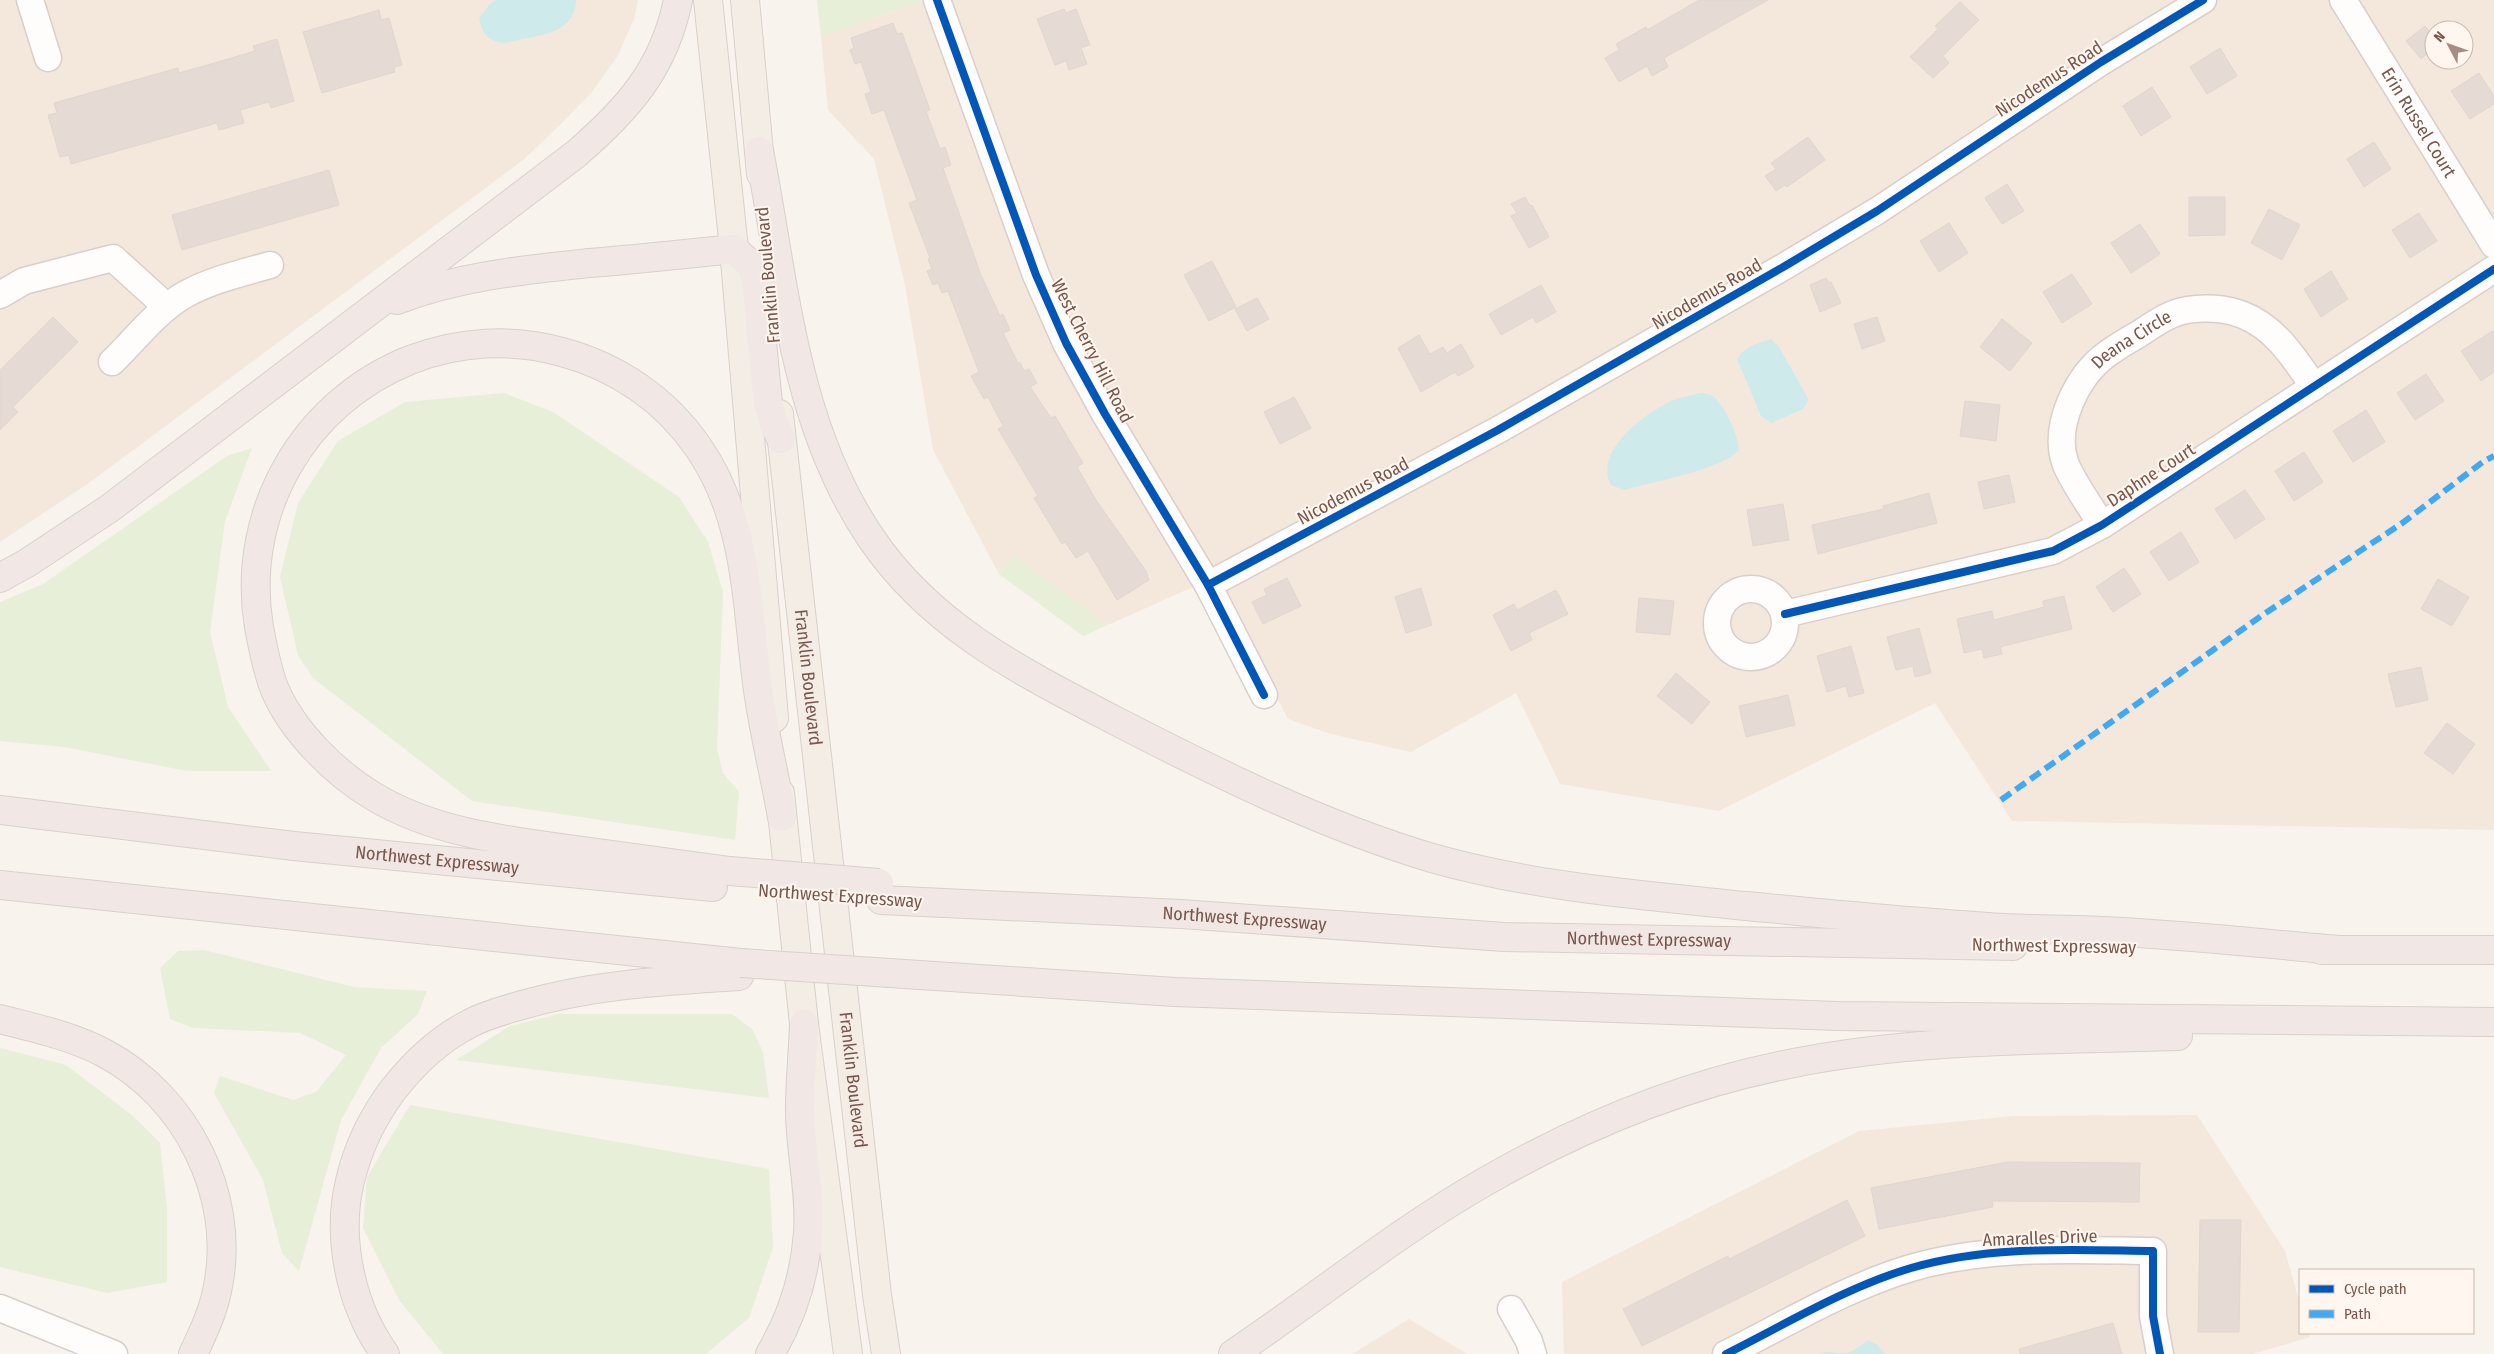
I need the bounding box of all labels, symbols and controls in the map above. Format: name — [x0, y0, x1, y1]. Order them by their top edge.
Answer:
north arrow — [2424, 20, 2474, 70]
text: N — [2430, 28, 2449, 46]
street label: Nicodemus Road — [1991, 36, 2107, 122]
street label: Erin Russel Court — [2376, 64, 2461, 182]
street label: Franklin Boulevard — [751, 206, 785, 344]
street label: Nicodemus Road — [1648, 254, 1766, 334]
street label: West Cherry Hill Road — [1046, 275, 1138, 427]
street label: Deana Circle — [2086, 305, 2175, 373]
street label: Daphne Court — [2103, 438, 2199, 512]
street label: Nicodemus Road — [1293, 452, 1413, 530]
street label: Franklin Boulevard — [790, 608, 827, 747]
street label: Northwest Expressway — [354, 841, 520, 879]
street label: Northwest Expressway — [757, 879, 923, 913]
street label: Northwest Expressway — [1162, 902, 1327, 935]
street label: Northwest Expressway — [1566, 927, 1731, 952]
street label: Northwest Expressway — [1972, 934, 2136, 958]
street label: Franklin Boulevard — [835, 1011, 872, 1149]
street label: Amaralles Drive — [1982, 1225, 2098, 1251]
legend — [2299, 1269, 2474, 1334]
text: Cycle path — [2344, 1280, 2407, 1298]
text: Path — [2344, 1305, 2371, 1323]

